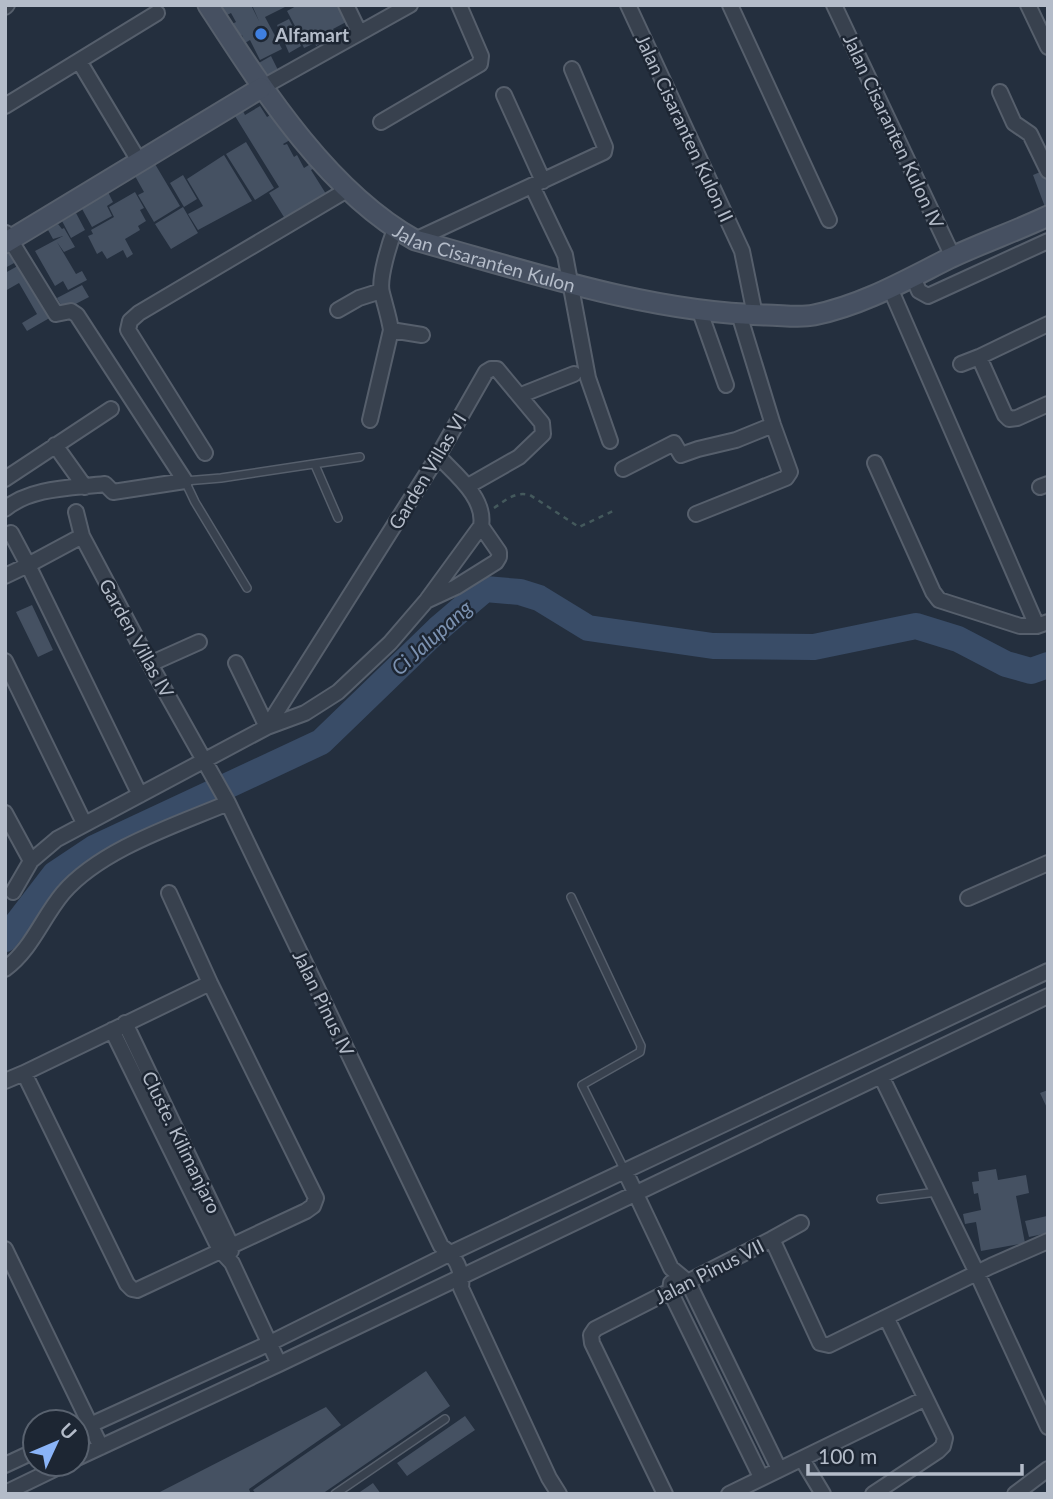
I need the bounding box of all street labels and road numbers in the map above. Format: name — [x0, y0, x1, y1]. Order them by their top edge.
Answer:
street label: Jalan Cisaranten Kulon IV — [839, 30, 949, 232]
street label: Jalan Cisaranten Kulon II — [631, 31, 739, 225]
street label: Jalan Cisaranten Kulon — [389, 218, 578, 296]
street label: Garden Villas VI — [383, 409, 471, 533]
street label: Garden Villas IV — [95, 575, 179, 702]
street label: Jalan Pinus IV — [288, 946, 360, 1060]
street label: Cluste. Kilimanjaro — [138, 1067, 226, 1217]
street label: Jalan Pinus VII — [651, 1234, 767, 1308]

